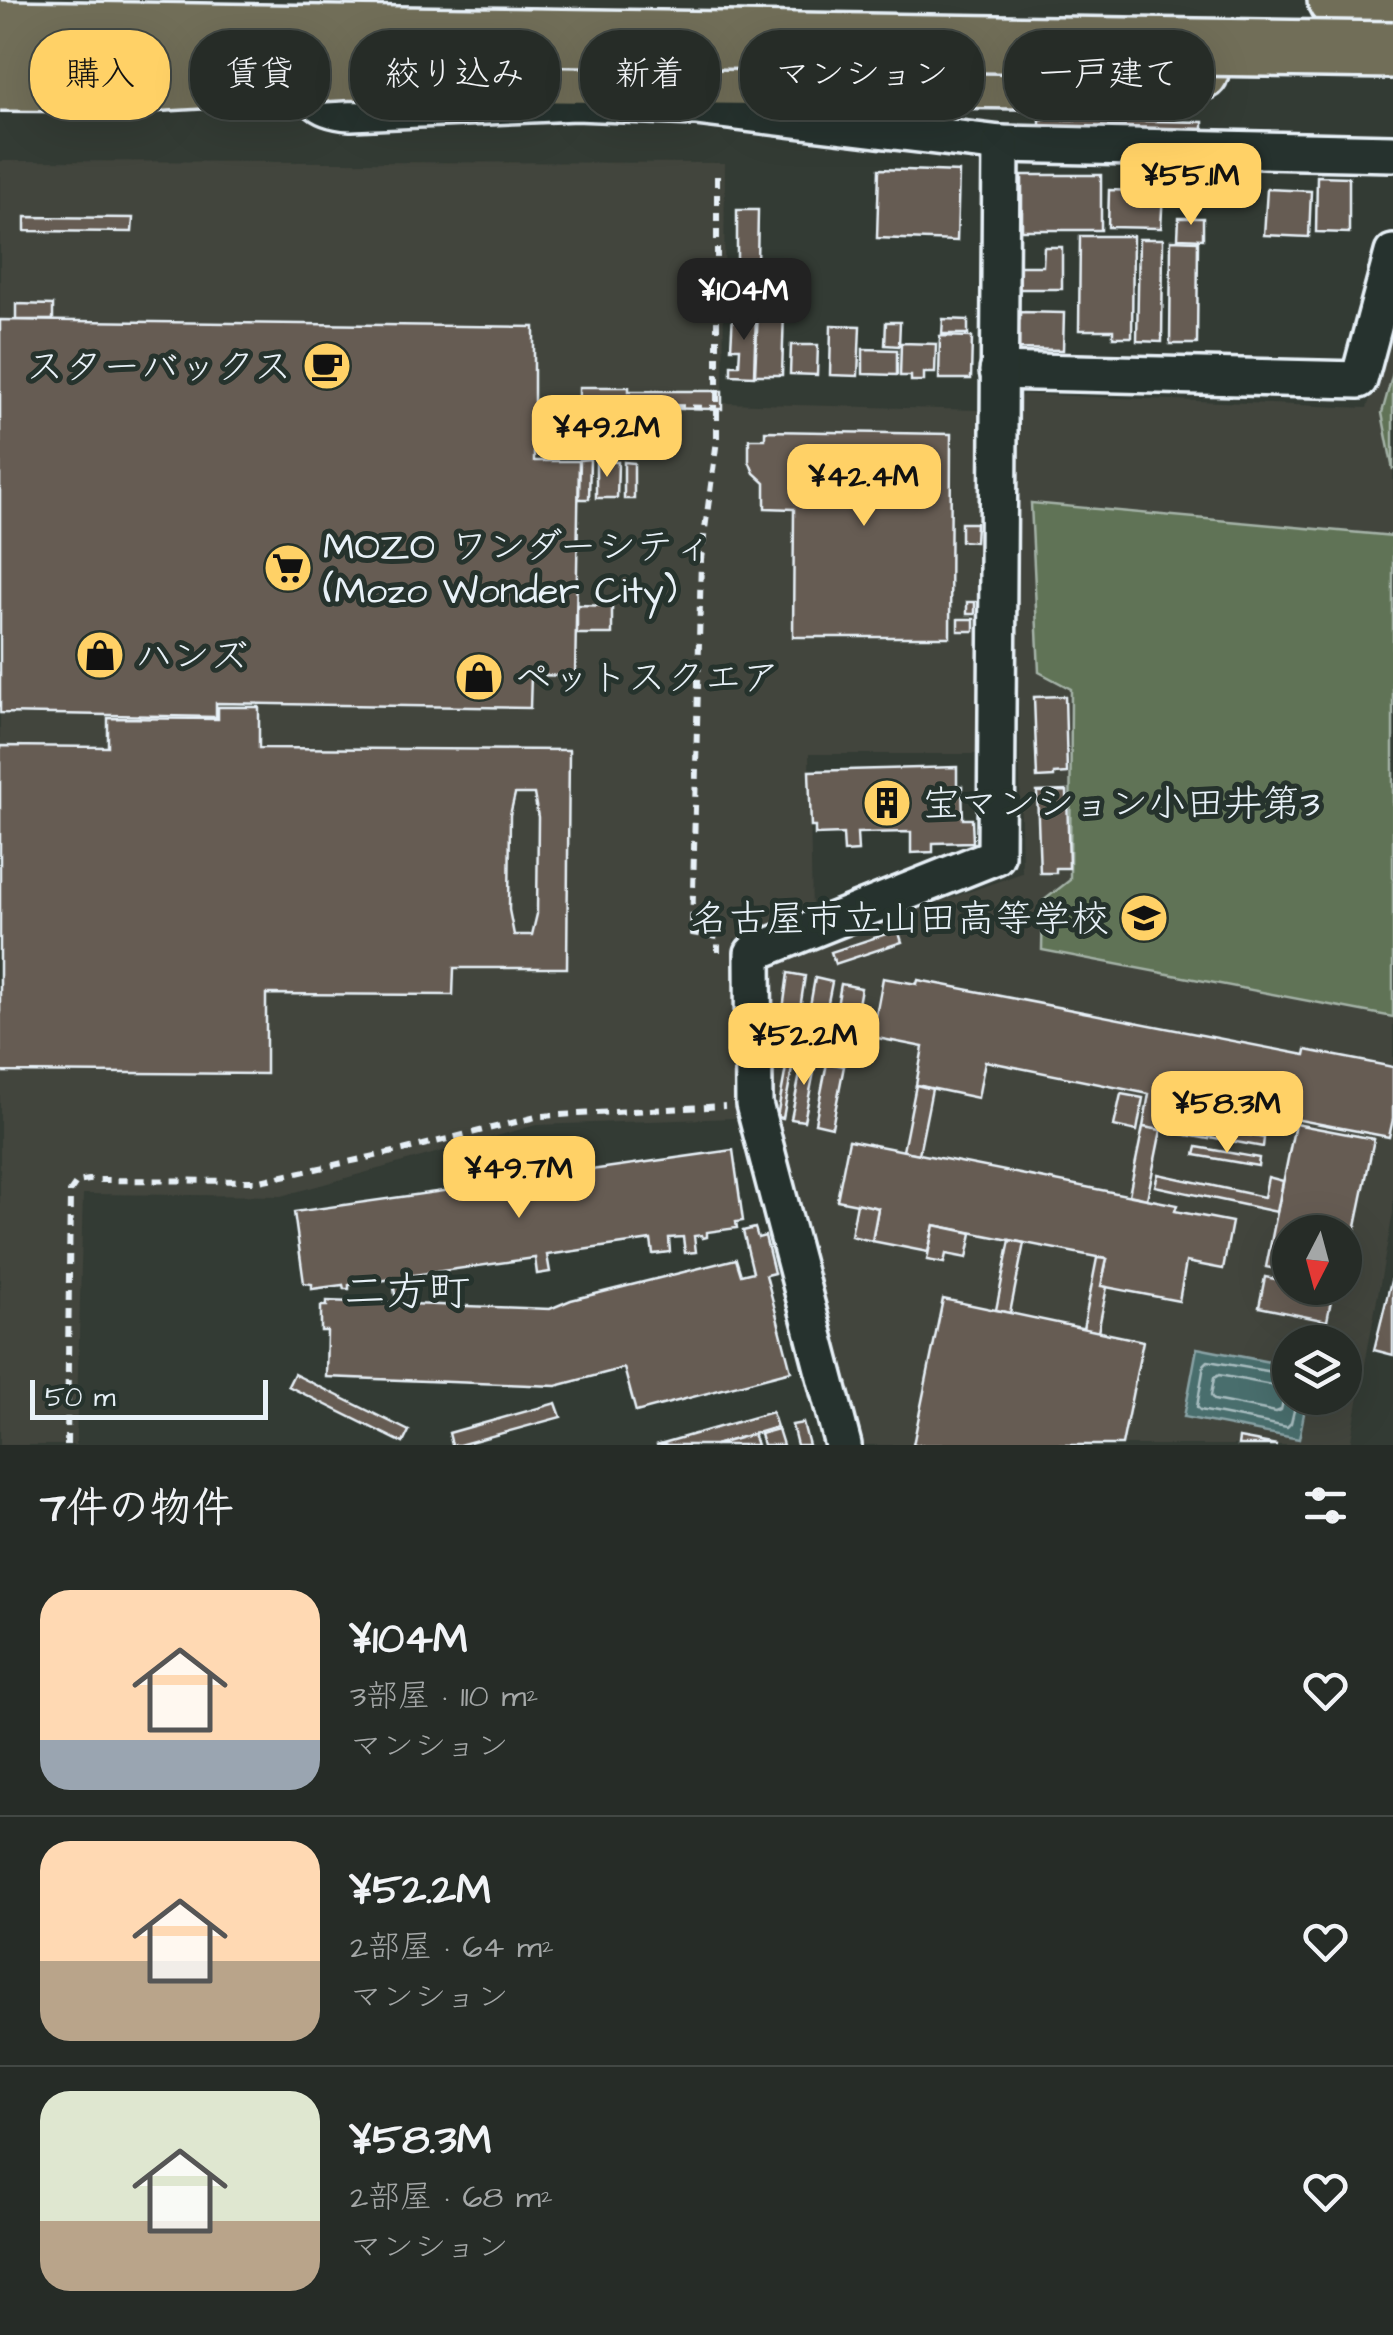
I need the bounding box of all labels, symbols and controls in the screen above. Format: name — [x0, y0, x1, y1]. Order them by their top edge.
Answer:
chip: 購入 — [30, 30, 170, 120]
chip: 賃貸 — [190, 30, 330, 120]
chip: 絞り込み — [350, 30, 560, 120]
chip: 新着 — [580, 30, 720, 120]
chip: マンション — [740, 30, 984, 120]
chip: 一戸建て — [1004, 30, 1214, 120]
pin: ¥55.1M — [1110, 143, 1272, 228]
text: ¥55.1M — [1142, 153, 1240, 198]
pin: ¥104M — [674, 258, 814, 343]
text: ¥104M — [699, 268, 789, 313]
cafe icon: スターバックス — [301, 340, 353, 392]
place label: スターバックス — [26, 342, 292, 394]
pin: ¥49.2M — [526, 395, 688, 480]
text: ¥49.2M — [554, 405, 660, 450]
pin: ¥42.4M — [783, 444, 945, 529]
text: ¥42.4M — [809, 454, 919, 499]
place label: MOZO ワンダーシティ (Mozo Wonder City) — [323, 522, 712, 619]
supermarket icon: MOZO ワンダーシティ (Mozo Wonder City) — [262, 542, 314, 594]
shop icon: ハンズ — [74, 629, 126, 681]
place label: ハンズ — [135, 631, 248, 683]
shop icon: ペットスクエア — [453, 651, 505, 703]
place label: ペットスクエア — [514, 653, 780, 705]
building icon: 宝マンション小田井第3 — [861, 777, 913, 829]
place label: 宝マンション小田井第3 — [922, 779, 1320, 831]
school or university icon: 名古屋市立山田高等学校 — [1118, 892, 1170, 944]
place label: 名古屋市立山田高等学校 — [691, 894, 1109, 946]
pin: ¥52.2M — [723, 1003, 885, 1088]
text: ¥52.2M — [750, 1013, 858, 1058]
pin: ¥58.3M — [1146, 1071, 1308, 1156]
text: ¥58.3M — [1173, 1081, 1281, 1126]
pin: ¥49.7M — [438, 1136, 600, 1221]
text: ¥49.7M — [465, 1146, 573, 1191]
north arrow — [1272, 1215, 1362, 1305]
map controls — [1272, 1215, 1362, 1415]
district label: 二方町 — [344, 1264, 470, 1322]
button: layers — [1272, 1325, 1362, 1415]
scale bar — [30, 1375, 268, 1420]
text: 50 m — [45, 1378, 116, 1417]
icon: filters — [1298, 1478, 1353, 1533]
text: 7件の物件 — [40, 1480, 234, 1538]
text: ¥104M — [350, 1611, 468, 1669]
icon: home — [120, 1630, 240, 1750]
icon: heart — [1298, 1663, 1353, 1718]
text: 3部屋 · 110 m² — [350, 1674, 539, 1719]
text: マンション — [350, 1724, 509, 1769]
text: ¥52.2M — [350, 1862, 491, 1920]
icon: home — [120, 1881, 240, 2001]
icon: heart — [1298, 1914, 1353, 1969]
text: 2部屋 · 64 m² — [350, 1925, 554, 1970]
text: マンション — [350, 1975, 509, 2020]
text: ¥58.3M — [350, 2112, 491, 2170]
icon: home — [120, 2131, 240, 2251]
icon: heart — [1298, 2164, 1353, 2219]
text: 2部屋 · 68 m² — [350, 2175, 553, 2220]
text: マンション — [350, 2225, 509, 2270]

